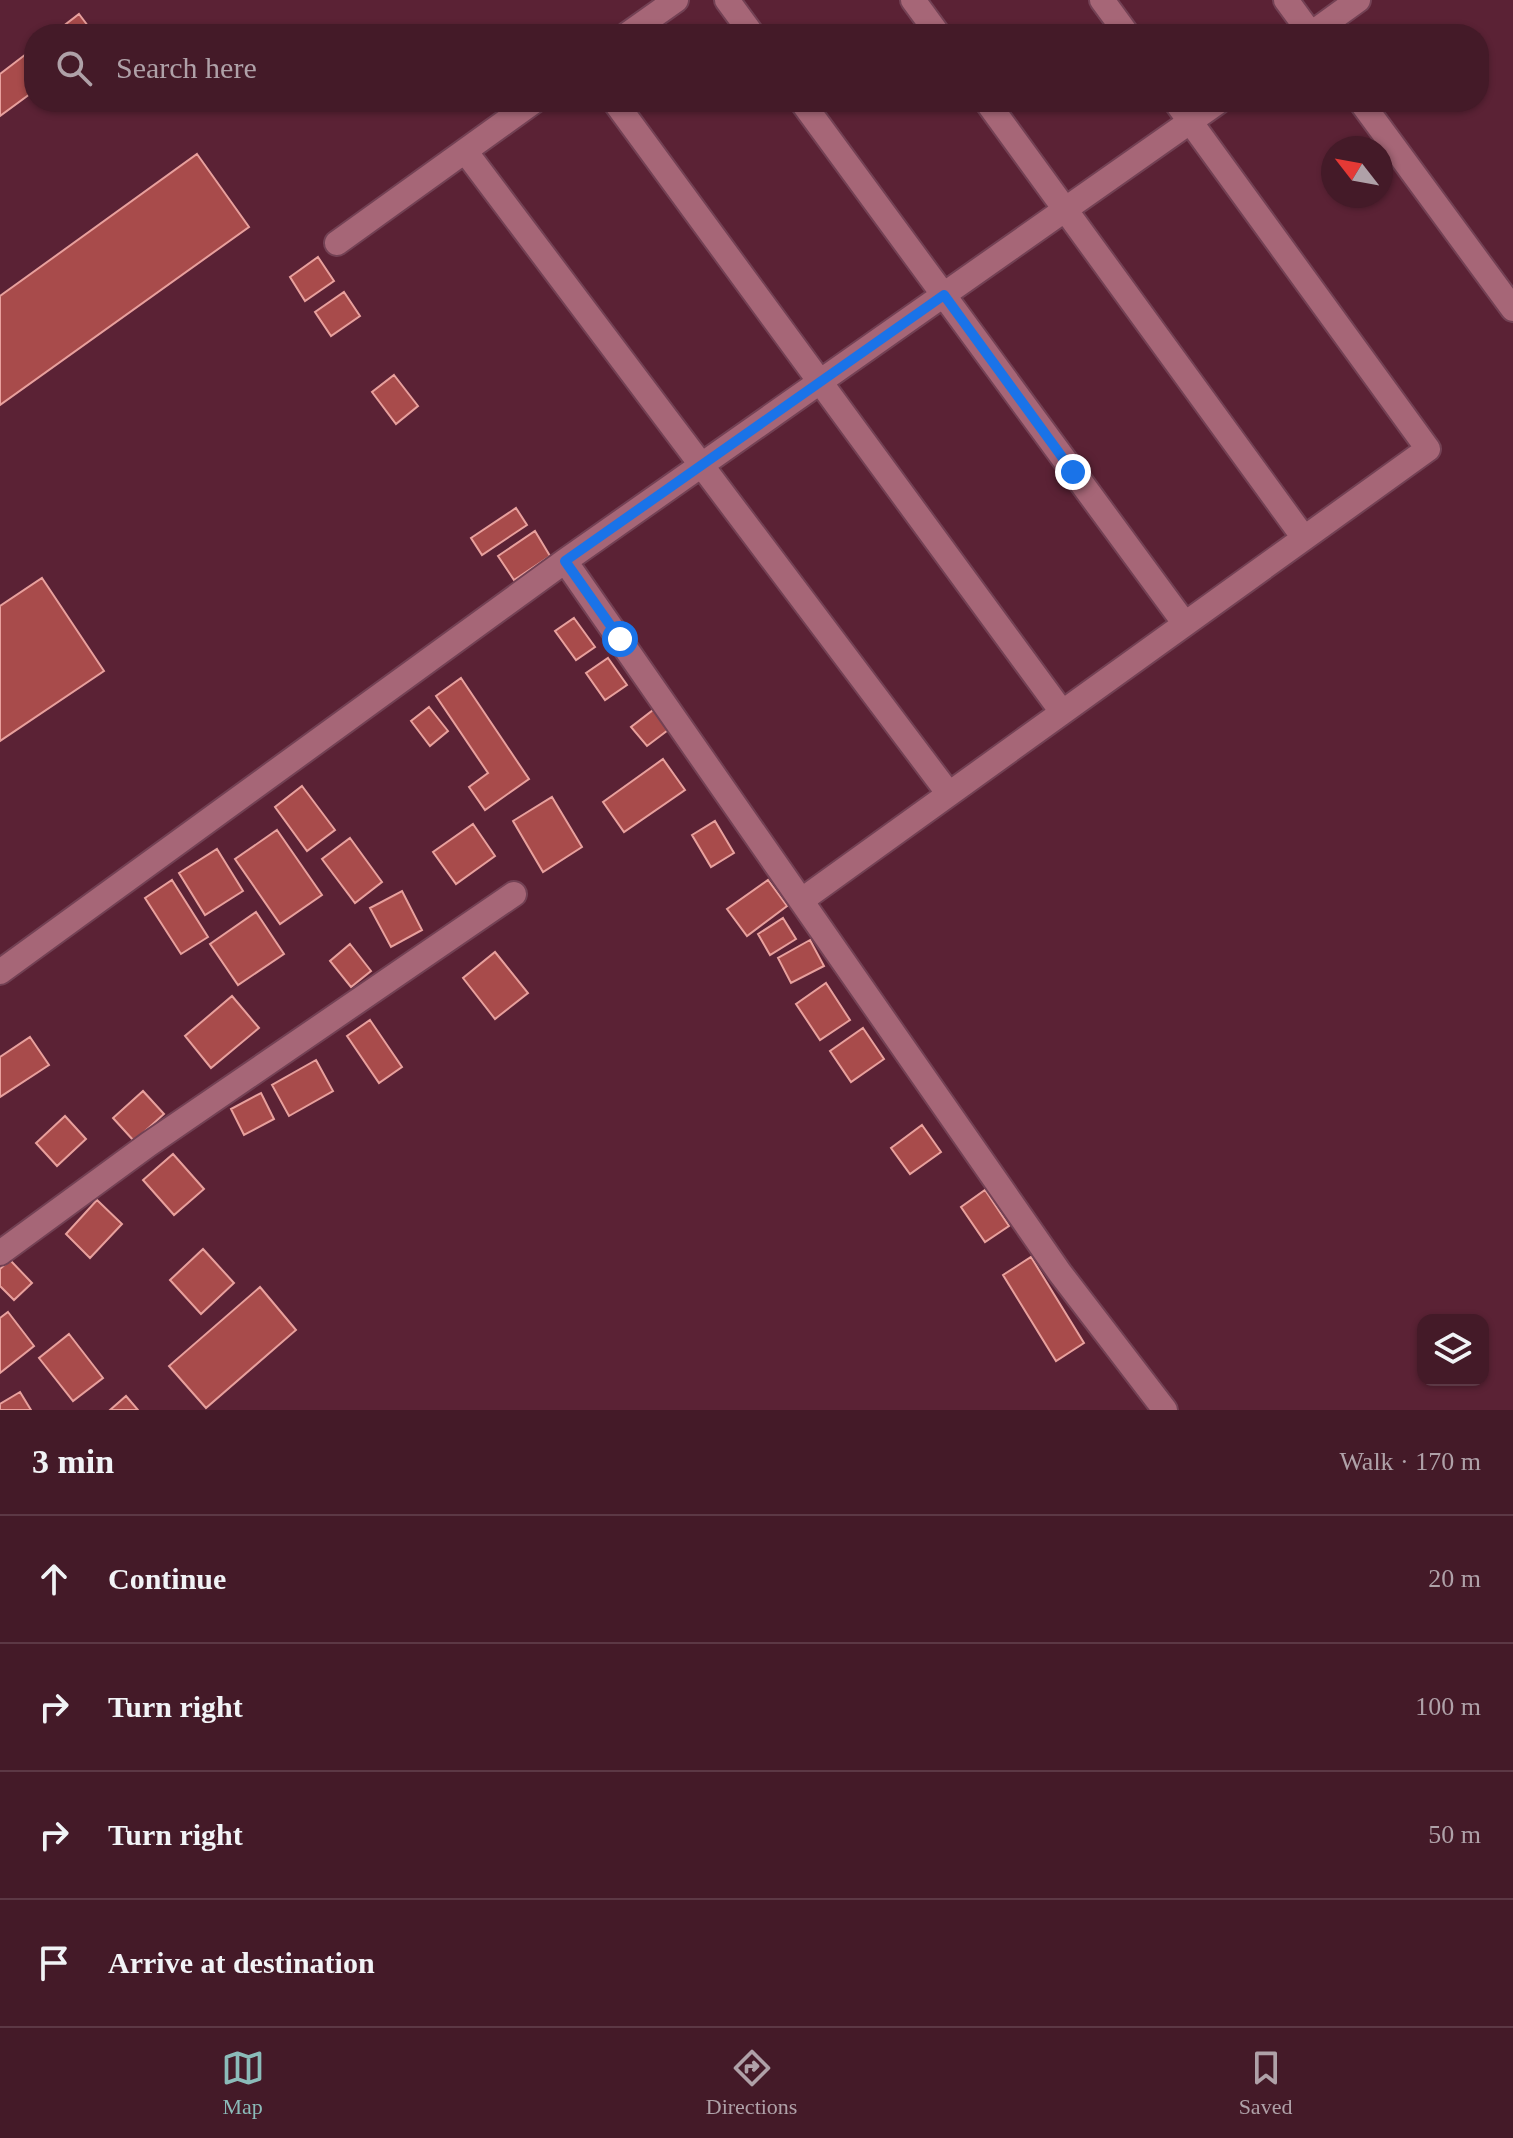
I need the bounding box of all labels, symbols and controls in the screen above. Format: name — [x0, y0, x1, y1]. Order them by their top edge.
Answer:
search box — [24, 24, 1489, 112]
icon: search — [52, 46, 96, 90]
text: Search here — [116, 51, 257, 84]
north arrow — [1321, 136, 1393, 208]
route end — [1055, 454, 1091, 490]
route start — [602, 621, 638, 657]
map controls — [1417, 1314, 1489, 1386]
button: layers — [1417, 1314, 1489, 1386]
text: 3 min — [32, 1443, 114, 1480]
text: Walk · 170 m — [1339, 1447, 1481, 1476]
icon: ahead — [32, 1557, 76, 1601]
text: Continue — [108, 1562, 226, 1595]
text: 20 m — [1428, 1564, 1481, 1593]
icon: right — [32, 1685, 76, 1729]
text: Turn right — [108, 1690, 243, 1723]
text: 100 m — [1415, 1692, 1481, 1721]
icon: right — [32, 1813, 76, 1857]
text: Turn right — [108, 1818, 243, 1851]
text: 50 m — [1428, 1820, 1481, 1849]
icon: arrive — [32, 1941, 76, 1985]
text: Arrive at destination — [108, 1946, 375, 1979]
tab: Map — [221, 2046, 265, 2120]
tab: Directions — [706, 2046, 797, 2120]
tab: Saved — [1239, 2046, 1292, 2120]

